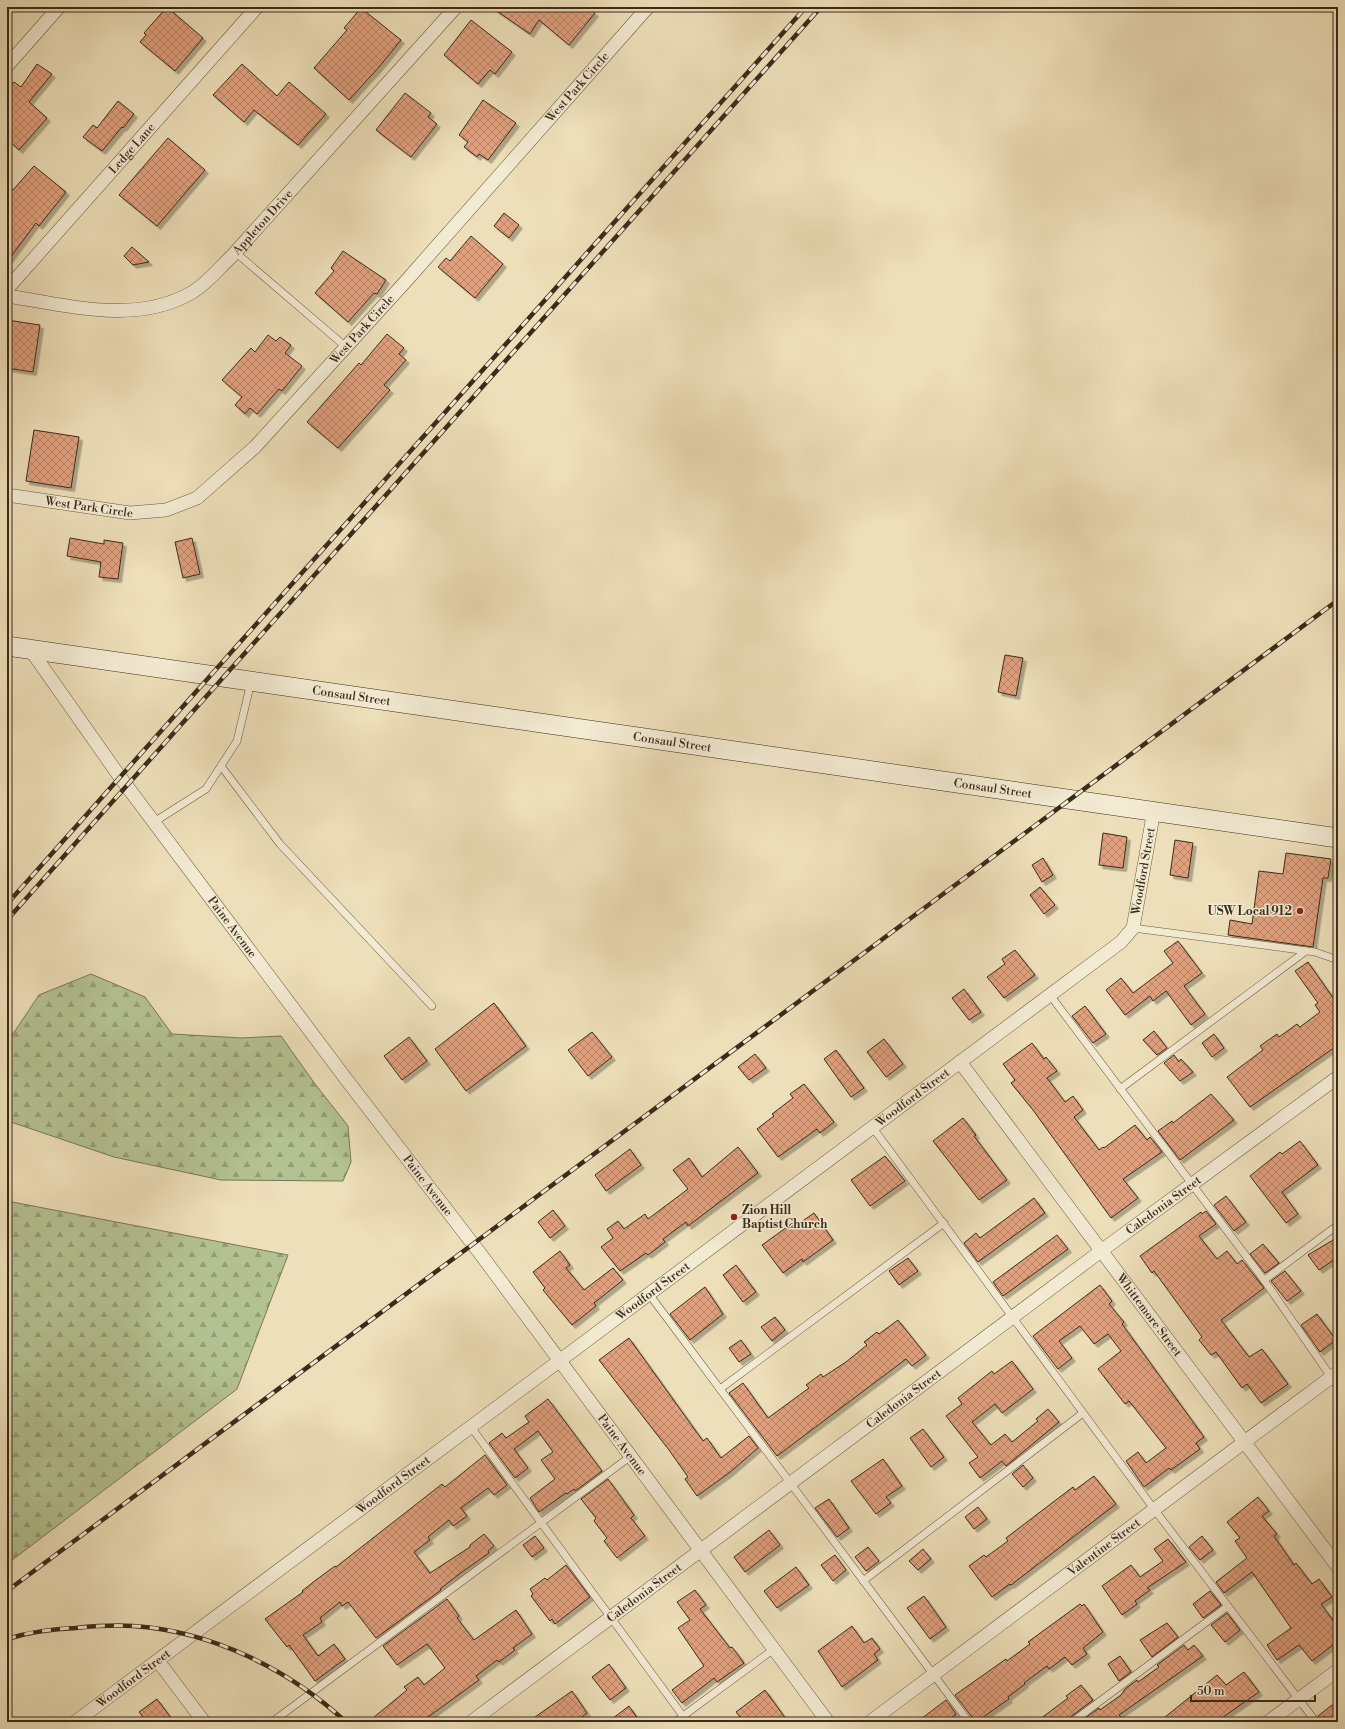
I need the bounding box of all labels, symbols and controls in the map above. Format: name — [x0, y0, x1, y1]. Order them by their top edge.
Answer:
street label: West Park Circle — [542, 49, 613, 126]
street label: Ledge Lane — [106, 120, 159, 177]
street label: Appleton Drive — [229, 187, 296, 259]
street label: West Park Circle — [326, 292, 398, 368]
street label: West Park Circle — [43, 494, 134, 521]
street label: Consaul Street — [311, 683, 392, 709]
street label: Consaul Street — [632, 729, 713, 756]
street label: Consaul Street — [953, 776, 1034, 802]
street label: Woodford Street — [1128, 826, 1159, 917]
street label: Paine Avenue — [204, 894, 260, 961]
place label: USW Local 912 — [1208, 904, 1292, 919]
marker: USW Local 912 — [1295, 906, 1305, 916]
street label: Woodford Street — [872, 1065, 953, 1131]
street label: Paine Avenue — [399, 1152, 456, 1219]
street label: Caledonia Street — [1123, 1173, 1205, 1238]
place label: Zion Hill Baptist Church — [742, 1203, 828, 1232]
marker: Zion Hill Baptist Church — [729, 1212, 739, 1222]
street label: Woodford Street — [613, 1259, 694, 1324]
street label: Whittemore Street — [1112, 1270, 1185, 1360]
street label: Caledonia Street — [863, 1366, 945, 1432]
street label: Paine Avenue — [594, 1411, 650, 1479]
street label: Woodford Street — [353, 1452, 434, 1518]
street label: Valentine Street — [1064, 1515, 1144, 1580]
street label: Caledonia Street — [604, 1560, 685, 1626]
street label: Woodford Street — [93, 1646, 174, 1712]
scale bar — [1191, 1677, 1315, 1703]
text: 50 m — [1197, 1684, 1225, 1699]

